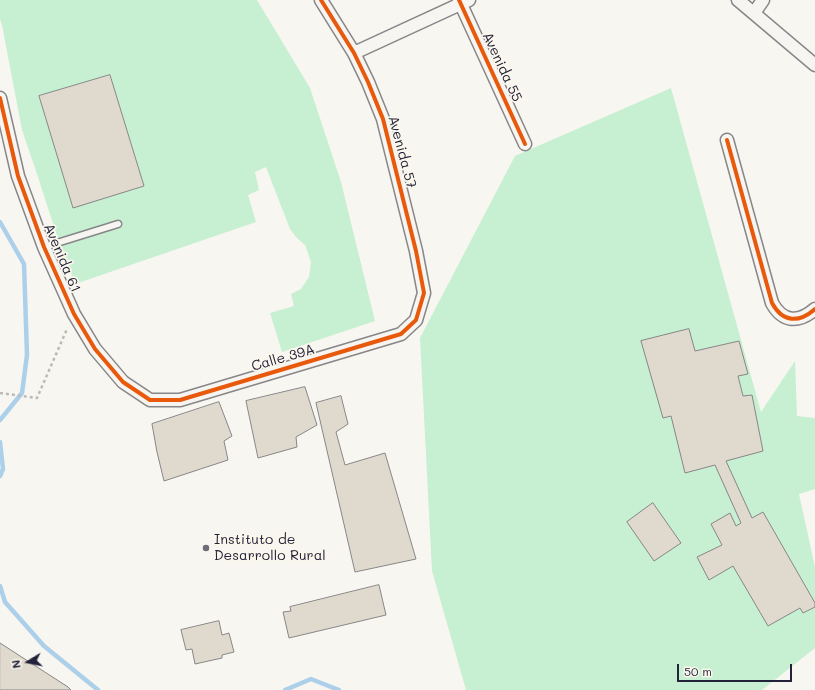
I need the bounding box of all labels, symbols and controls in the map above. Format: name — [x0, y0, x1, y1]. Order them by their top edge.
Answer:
street label: Avenida 55 — [479, 30, 525, 104]
street label: Avenida 57 — [384, 114, 420, 190]
street label: Avenida 61 — [40, 221, 84, 295]
street label: Calle 39A — [249, 341, 317, 375]
place label: Instituto de Desarrollo Rural — [214, 532, 326, 564]
marker: Instituto de Desarrollo Rural — [201, 543, 211, 553]
north arrow — [8, 642, 48, 682]
scale bar — [679, 656, 794, 682]
text: N — [8, 659, 24, 670]
text: 50 m — [684, 663, 712, 679]

